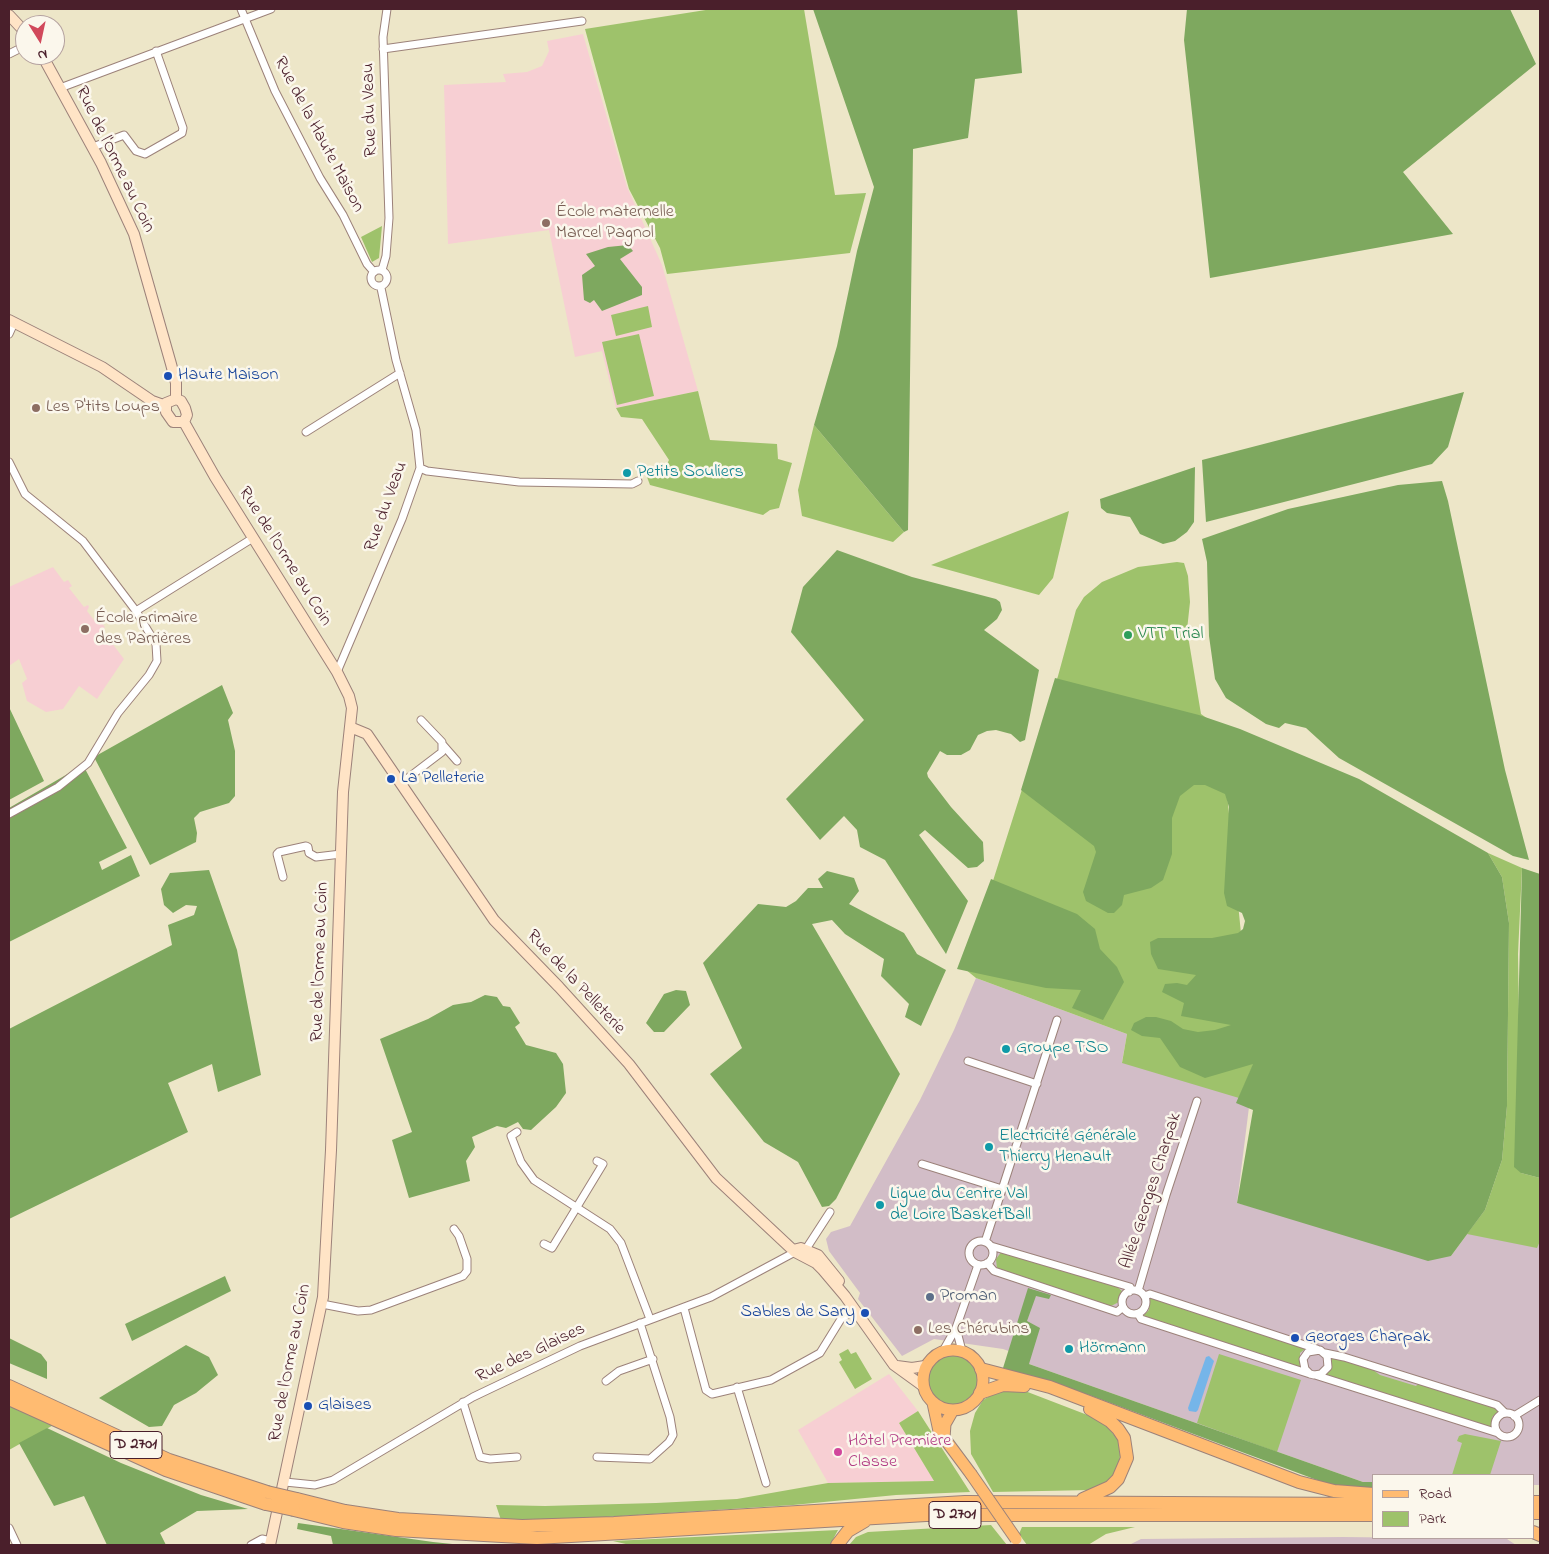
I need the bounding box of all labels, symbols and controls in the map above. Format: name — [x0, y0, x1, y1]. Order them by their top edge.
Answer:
north arrow — [15, 15, 65, 65]
text: N — [36, 43, 49, 65]
street label: Rue de la Haute Maison — [268, 54, 368, 216]
street label: Rue du Veau — [359, 63, 383, 157]
street label: Rue de l'Orme au Coin — [69, 83, 159, 237]
place label: École maternelle Marcel Pagnol — [556, 202, 674, 244]
marker: École maternelle Marcel Pagnol — [540, 217, 552, 229]
place label: Haute Maison — [178, 365, 278, 387]
marker: Haute Maison — [162, 370, 174, 382]
place label: Les P'tits Loups — [46, 397, 160, 419]
marker: Les P'tits Loups — [30, 402, 42, 414]
street label: Rue du Veau — [361, 459, 413, 555]
place label: Petits Souliers — [637, 462, 744, 484]
marker: Petits Souliers — [621, 467, 633, 479]
street label: Rue de l'Orme au Coin — [232, 483, 336, 631]
place label: École primaire des Parrières — [95, 608, 197, 650]
marker: École primaire des Parrières — [79, 623, 91, 635]
place label: VTT Trial — [1138, 624, 1203, 646]
marker: VTT Trial — [1122, 629, 1134, 641]
place label: La Pelleterie — [401, 768, 484, 790]
marker: La Pelleterie — [385, 773, 397, 785]
street label: Rue de l'Orme au Coin — [307, 882, 335, 1042]
street label: Rue de la Pelleterie — [521, 926, 629, 1040]
place label: Groupe TSO — [1016, 1038, 1109, 1060]
marker: Groupe TSO — [1000, 1043, 1012, 1055]
street label: Allée Georges Charpak — [1117, 1110, 1187, 1272]
place label: Electricité Générale Thierry Henault — [999, 1126, 1136, 1168]
marker: Electricité Générale Thierry Henault — [983, 1141, 995, 1153]
place label: Ligue du Centre Val de Loire BasketBall — [890, 1184, 1031, 1226]
marker: Ligue du Centre Val de Loire BasketBall — [874, 1199, 886, 1211]
street label: Rue de l'Orme au Coin — [265, 1282, 317, 1444]
place label: Proman — [940, 1286, 997, 1308]
marker: Proman — [924, 1291, 936, 1303]
place label: Sables de Sary — [740, 1302, 855, 1324]
marker: Sables de Sary — [859, 1307, 871, 1319]
street label: Rue des Glaises — [473, 1319, 589, 1389]
place label: Les Chérubins — [928, 1319, 1029, 1341]
marker: Les Chérubins — [912, 1324, 924, 1336]
place label: Georges Charpak — [1305, 1327, 1430, 1349]
marker: Georges Charpak — [1289, 1332, 1301, 1344]
place label: Hörmann — [1079, 1338, 1146, 1360]
marker: Hörmann — [1063, 1343, 1075, 1355]
place label: Glaises — [318, 1395, 372, 1417]
marker: Glaises — [302, 1400, 314, 1412]
place label: Hôtel Première Classe — [848, 1431, 951, 1474]
road number: D 2701 — [110, 1432, 162, 1458]
marker: Hôtel Première Classe — [832, 1446, 844, 1458]
legend — [1372, 1474, 1534, 1539]
text: Road — [1419, 1483, 1452, 1505]
road number: D 2701 — [929, 1502, 981, 1528]
text: Park — [1419, 1508, 1446, 1530]

